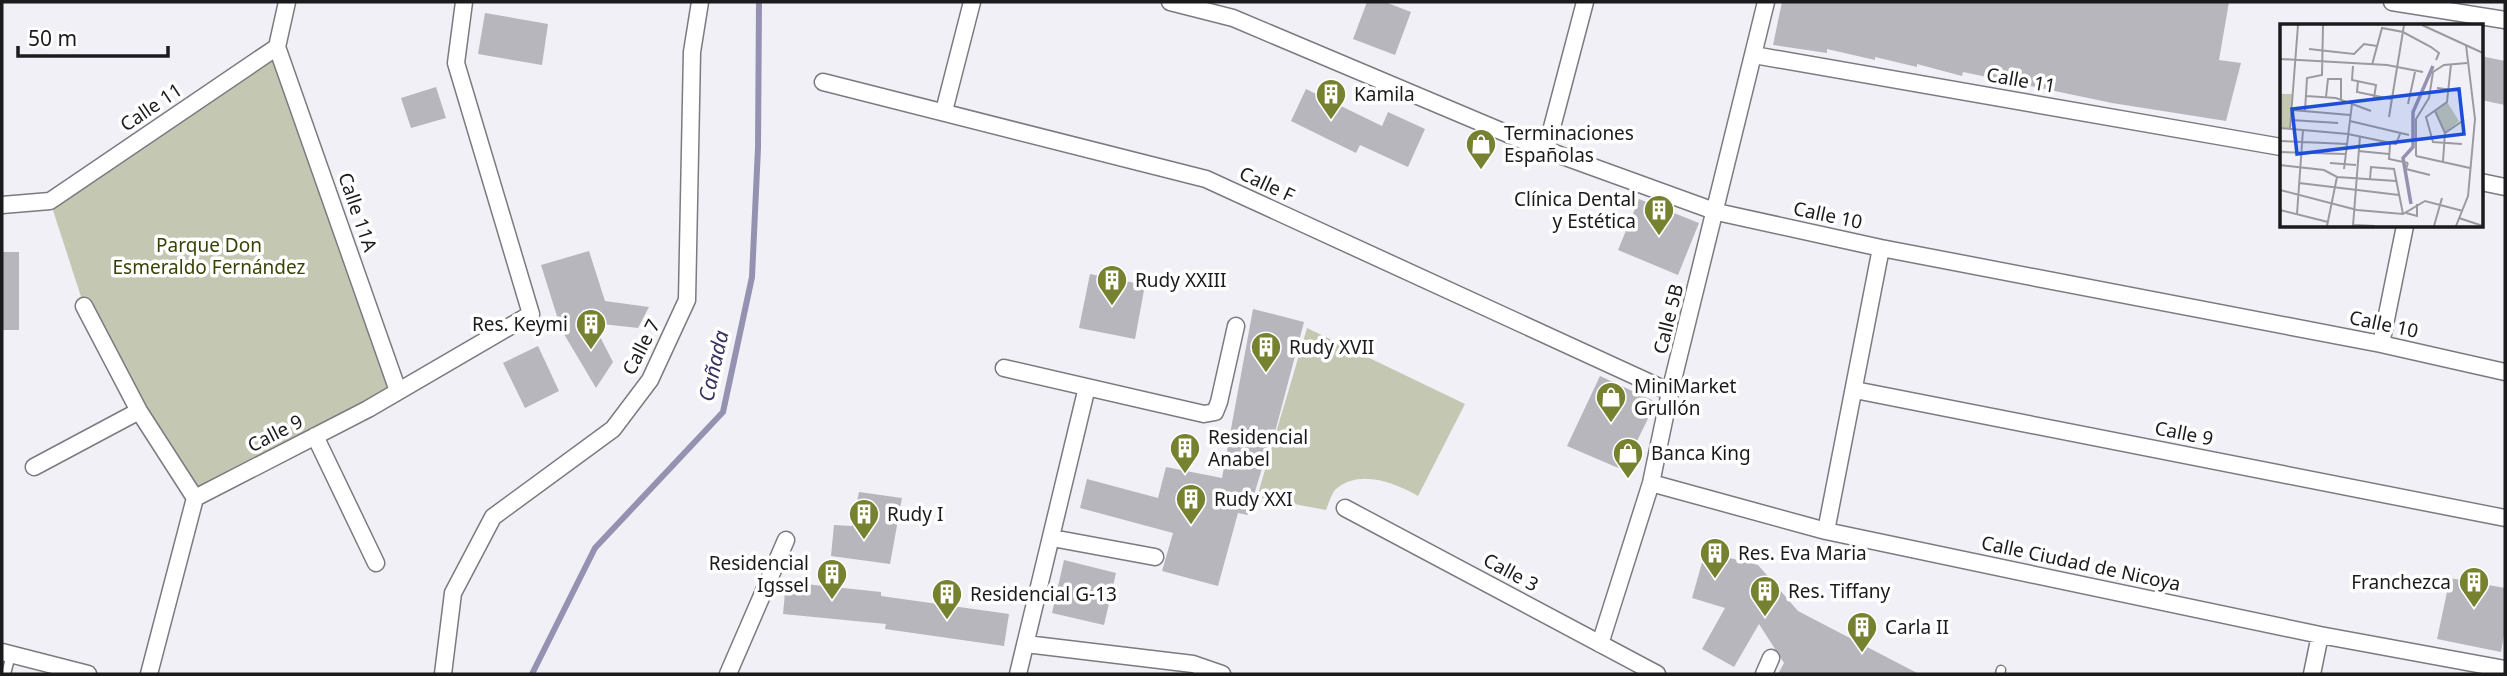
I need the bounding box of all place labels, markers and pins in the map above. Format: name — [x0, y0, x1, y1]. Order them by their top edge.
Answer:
building icon: Kamila — [1314, 77, 1348, 121]
place label: Kamila — [1354, 81, 1415, 107]
place label: Terminaciones Españolas — [1504, 120, 1634, 168]
shop icon: Terminaciones Españolas — [1464, 127, 1498, 171]
place label: Clínica Dental y Estética — [1514, 186, 1636, 234]
building icon: Clínica Dental y Estética — [1642, 193, 1676, 237]
building icon: Rudy XXIII — [1095, 263, 1129, 307]
place label: Rudy XXIII — [1135, 267, 1226, 293]
building icon: Res. Keymi — [574, 307, 608, 351]
place label: Res. Keymi — [472, 311, 568, 337]
building icon: Rudy XVII — [1249, 330, 1283, 374]
place label: Rudy XVII — [1289, 334, 1374, 360]
place label: MiniMarket Grullón — [1634, 373, 1736, 421]
shop icon: MiniMarket Grullón — [1594, 380, 1628, 424]
place label: Residencial Anabel — [1208, 424, 1308, 472]
building icon: Residencial Anabel — [1168, 431, 1202, 475]
shop icon: Banca King — [1611, 436, 1645, 480]
place label: Banca King — [1651, 440, 1751, 466]
building icon: Rudy XXI — [1174, 482, 1208, 526]
place label: Rudy XXI — [1214, 486, 1293, 512]
building icon: Rudy I — [847, 497, 881, 541]
place label: Rudy I — [887, 501, 943, 527]
building icon: Res. Eva Maria — [1698, 536, 1732, 580]
place label: Res. Eva Maria — [1738, 540, 1867, 566]
place label: Residencial Igssel — [709, 550, 809, 598]
building icon: Residencial Igssel — [815, 557, 849, 601]
building icon: Franchezca — [2457, 565, 2491, 609]
place label: Franchezca — [2351, 569, 2451, 595]
building icon: Res. Tiffany — [1748, 574, 1782, 618]
building icon: Residencial G-13 — [930, 577, 964, 621]
place label: Res. Tiffany — [1788, 578, 1891, 604]
place label: Residencial G-13 — [970, 581, 1117, 607]
building icon: Carla II — [1845, 610, 1879, 654]
place label: Carla II — [1885, 614, 1949, 640]

